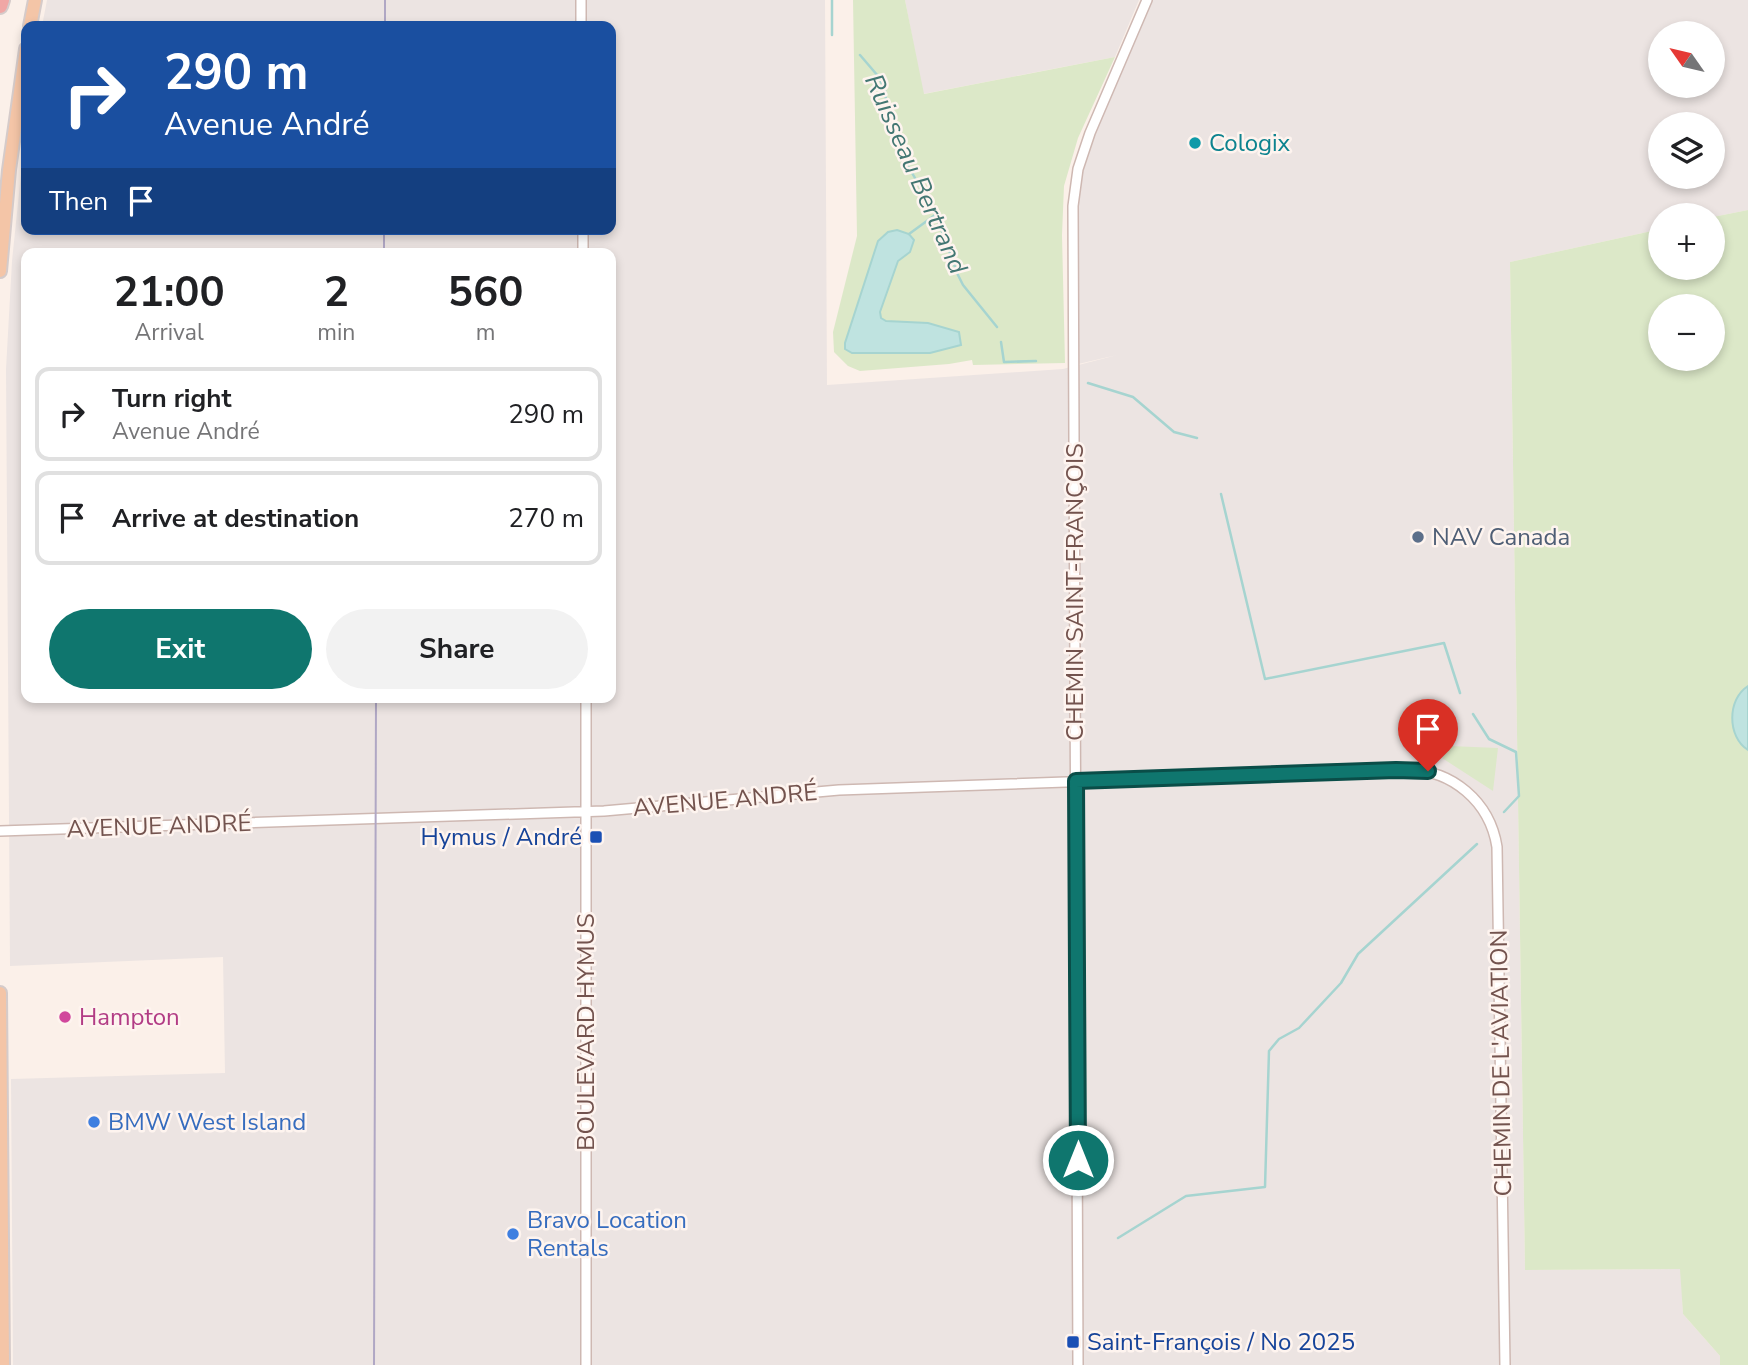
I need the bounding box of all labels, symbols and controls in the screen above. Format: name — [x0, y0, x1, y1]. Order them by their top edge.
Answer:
north arrow — [1648, 21, 1726, 98]
map controls — [1648, 21, 1725, 371]
text: 290 m — [164, 39, 308, 106]
icon: right — [49, 49, 140, 140]
water label: Ruisseau Bertrand — [856, 69, 976, 280]
text: Avenue André — [164, 103, 370, 146]
button: layers — [1648, 112, 1725, 189]
place label: Cologix — [1209, 127, 1291, 159]
marker: Cologix — [1187, 135, 1203, 151]
icon: arrive — [122, 182, 160, 220]
text: Then — [49, 184, 108, 219]
button: + — [1648, 203, 1725, 280]
text: 21:00 — [114, 264, 225, 321]
text: 2 — [324, 264, 349, 321]
text: 560 — [448, 264, 523, 321]
button: − — [1648, 294, 1725, 371]
text: Arrival — [135, 317, 204, 348]
text: min — [317, 317, 355, 348]
text: m — [476, 317, 496, 348]
text: Turn right — [112, 381, 231, 416]
icon: right — [53, 395, 91, 433]
text: 290 m — [508, 397, 584, 432]
text: Avenue André — [112, 416, 260, 447]
street label: CHEMIN SAINT-FRANÇOIS — [1059, 443, 1091, 741]
icon: arrive — [53, 499, 91, 537]
text: Arrive at destination — [112, 501, 359, 536]
text: 270 m — [508, 501, 584, 536]
place label: NAV Canada — [1432, 521, 1570, 553]
marker: NAV Canada — [1410, 529, 1426, 545]
button: Exit — [49, 609, 312, 689]
button: Share — [326, 609, 588, 689]
pin — [1398, 699, 1458, 771]
icon: arrive — [1409, 710, 1447, 748]
street label: AVENUE ANDRÉ — [631, 776, 819, 824]
street label: AVENUE ANDRÉ — [66, 807, 252, 845]
place label: Hymus / André — [420, 821, 582, 853]
marker: Hymus / André — [588, 829, 604, 845]
street label: BOULEVARD HYMUS — [570, 913, 602, 1151]
street label: CHEMIN DE L'AVIATION — [1483, 929, 1519, 1197]
place label: Hampton — [79, 1001, 180, 1033]
marker: Hampton — [57, 1009, 73, 1025]
place label: BMW West Island — [108, 1106, 306, 1138]
marker: BMW West Island — [86, 1114, 102, 1130]
position arrow — [1041, 1123, 1115, 1197]
place label: Bravo Location Rentals — [527, 1204, 687, 1264]
marker: Bravo Location Rentals — [505, 1226, 521, 1242]
place label: Saint-François / No 2025 — [1087, 1326, 1355, 1358]
marker: Saint-François / No 2025 — [1065, 1334, 1081, 1350]

